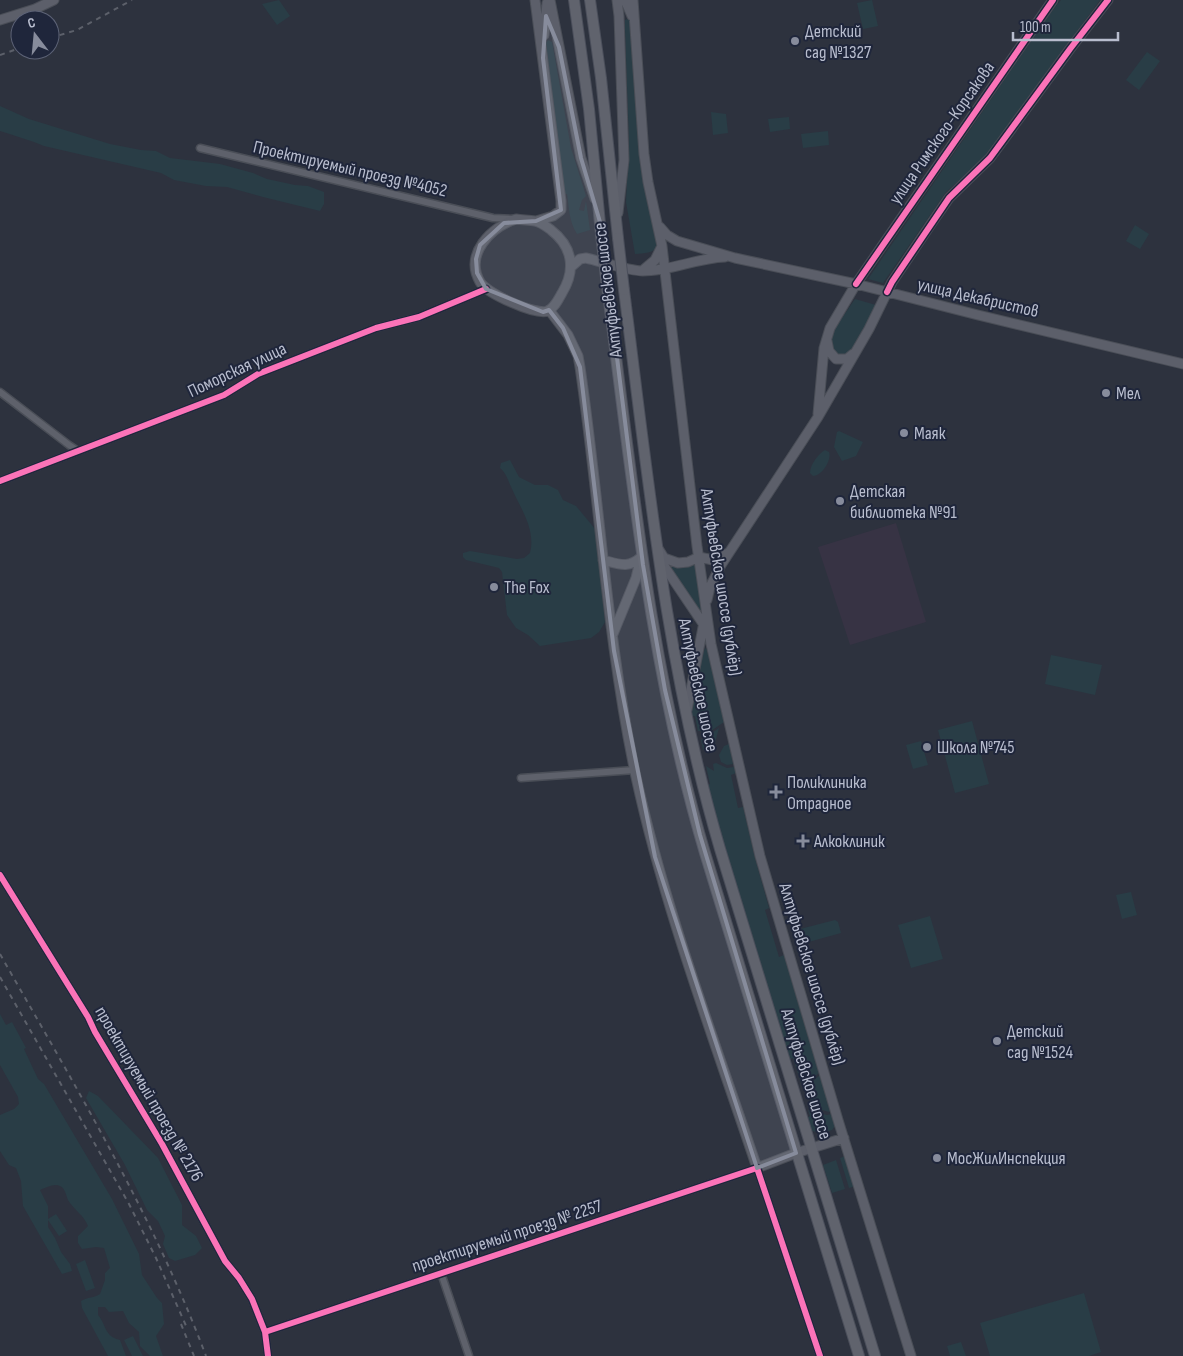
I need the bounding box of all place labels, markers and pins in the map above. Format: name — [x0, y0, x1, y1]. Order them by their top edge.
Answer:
place label: Детский сад №1327 — [805, 21, 872, 63]
marker: Детский сад №1327 — [789, 35, 801, 47]
place label: Мел — [1116, 383, 1141, 404]
marker: Мел — [1100, 387, 1112, 399]
place label: Маяк — [914, 423, 946, 444]
marker: Маяк — [898, 427, 910, 439]
place label: Детская библиотека №91 — [850, 481, 957, 523]
marker: Детская библиотека №91 — [834, 495, 846, 507]
place label: The Fox — [504, 577, 550, 598]
marker: The Fox — [488, 581, 500, 593]
place label: Школа №745 — [937, 737, 1014, 758]
marker: Школа №745 — [921, 741, 933, 753]
place label: Поликлиника Отрадное — [787, 772, 867, 814]
marker: Поликлиника Отрадное — [769, 785, 783, 799]
place label: Алкоклиник — [813, 831, 885, 852]
marker: Алкоклиник — [796, 834, 810, 848]
place label: Детский сад №1524 — [1007, 1021, 1074, 1063]
marker: Детский сад №1524 — [991, 1035, 1003, 1047]
place label: МосЖилИнспекция — [947, 1148, 1066, 1169]
marker: МосЖилИнспекция — [931, 1152, 943, 1164]

